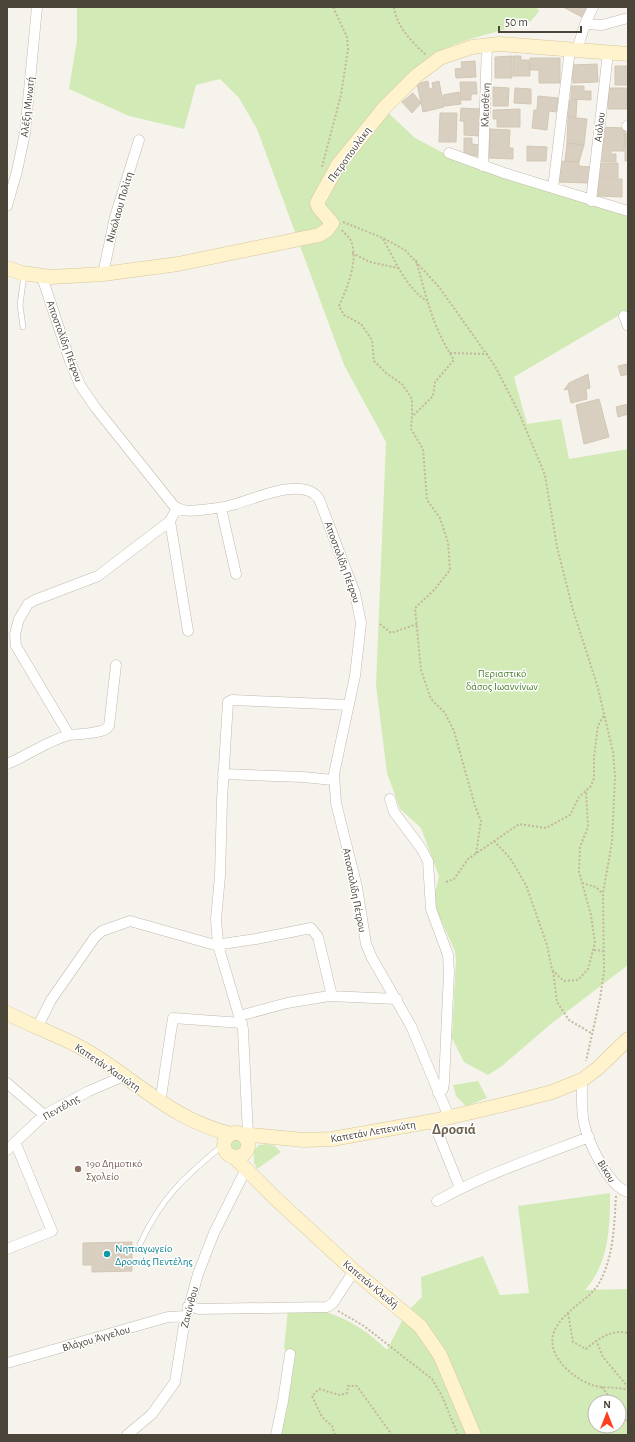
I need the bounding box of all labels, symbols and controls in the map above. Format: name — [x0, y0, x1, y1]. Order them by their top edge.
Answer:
scale bar — [499, 8, 581, 34]
text: 50 m — [505, 16, 528, 28]
street label: Αλέξη Μινωτή — [19, 76, 36, 138]
street label: Κλεισθένη — [479, 82, 492, 128]
street label: Αιόλου — [592, 111, 607, 143]
street label: Πετροπουλάκη — [326, 125, 373, 184]
street label: Νικόλαου Πολίτη — [104, 170, 135, 244]
street label: Αποστολίδη Πέτρου — [45, 299, 84, 383]
street label: Αποστολίδη Πέτρου — [323, 520, 362, 604]
park label: Περιαστικό δάσος Ιωαννίνων — [466, 668, 538, 692]
street label: Αποστολίδη Πέτρου — [341, 847, 368, 933]
street label: Καπετάν Χασιώτη — [73, 1041, 143, 1093]
street label: Πεντέλης — [41, 1093, 81, 1122]
street label: Καπετάν Λεπενιώτη — [330, 1119, 416, 1144]
district label: Δροσιά — [432, 1122, 476, 1137]
place label: 19ο Δημοτικό Σχολείο — [86, 1158, 142, 1182]
street label: Βίκου — [596, 1158, 618, 1184]
marker: 19ο Δημοτικό Σχολείο — [73, 1164, 83, 1174]
place label: Νηπιαγωγείο Δροσιάς Πεντέλης — [115, 1243, 193, 1267]
marker: Νηπιαγωγείο Δροσιάς Πεντέλης — [102, 1249, 112, 1259]
street label: Καπετάν Κλειδή — [341, 1258, 400, 1311]
street label: Ζακύνθου — [179, 1285, 200, 1329]
street label: Βλάχου Άγγελου — [61, 1324, 131, 1353]
north arrow — [587, 1394, 627, 1434]
text: N — [603, 1399, 611, 1410]

